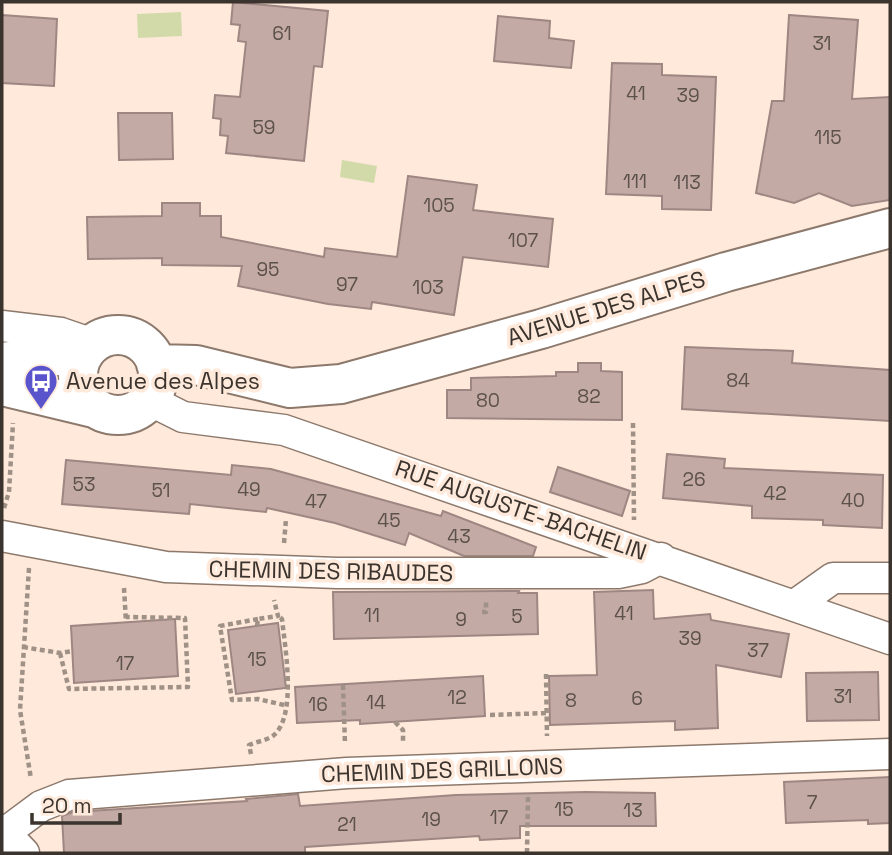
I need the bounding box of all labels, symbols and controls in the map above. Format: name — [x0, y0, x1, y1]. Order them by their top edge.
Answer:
house number: 61 — [272, 21, 292, 46]
house number: 31 — [812, 31, 832, 56]
house number: 41 — [626, 81, 646, 106]
house number: 39 — [676, 83, 700, 108]
house number: 59 — [252, 115, 276, 140]
house number: 115 — [814, 125, 842, 150]
house number: 111 — [623, 169, 647, 194]
house number: 113 — [673, 170, 701, 195]
house number: 105 — [423, 193, 455, 218]
house number: 107 — [508, 228, 539, 253]
house number: 95 — [256, 257, 280, 282]
street label: AVENUE DES ALPES — [503, 264, 709, 352]
house number: 97 — [336, 272, 358, 297]
house number: 103 — [412, 275, 444, 300]
bus stop icon: Avenue des Alpes — [22, 362, 60, 411]
place label: Avenue des Alpes — [66, 366, 260, 396]
house number: 84 — [726, 368, 750, 393]
house number: 82 — [577, 384, 601, 409]
house number: 80 — [476, 388, 500, 413]
street label: RUE AUGUSTE-BACHELIN — [391, 453, 651, 567]
house number: 26 — [682, 467, 706, 492]
house number: 53 — [73, 472, 95, 497]
house number: 49 — [237, 477, 261, 502]
house number: 51 — [151, 478, 171, 503]
house number: 42 — [763, 481, 787, 506]
house number: 40 — [841, 488, 865, 513]
house number: 47 — [305, 489, 327, 514]
house number: 45 — [377, 508, 401, 533]
house number: 43 — [447, 524, 471, 549]
street label: CHEMIN DES RIBAUDES — [208, 554, 454, 588]
house number: 41 — [614, 601, 634, 626]
house number: 11 — [364, 603, 380, 628]
house number: 5 — [511, 604, 523, 629]
house number: 9 — [455, 607, 467, 632]
house number: 39 — [678, 626, 702, 651]
house number: 37 — [747, 638, 769, 663]
house number: 15 — [247, 647, 267, 672]
house number: 17 — [116, 651, 135, 676]
house number: 31 — [833, 684, 853, 709]
house number: 12 — [447, 685, 467, 710]
house number: 6 — [631, 686, 643, 711]
house number: 8 — [565, 688, 577, 713]
house number: 14 — [366, 690, 386, 715]
house number: 16 — [308, 692, 328, 717]
street label: CHEMIN DES GRILLONS — [320, 751, 564, 789]
scale bar — [32, 782, 119, 826]
house number: 7 — [807, 790, 818, 815]
text: 20 m — [42, 792, 92, 819]
house number: 15 — [554, 797, 574, 822]
house number: 13 — [623, 798, 643, 823]
house number: 17 — [490, 805, 509, 830]
house number: 19 — [421, 807, 441, 832]
house number: 21 — [337, 812, 357, 837]

